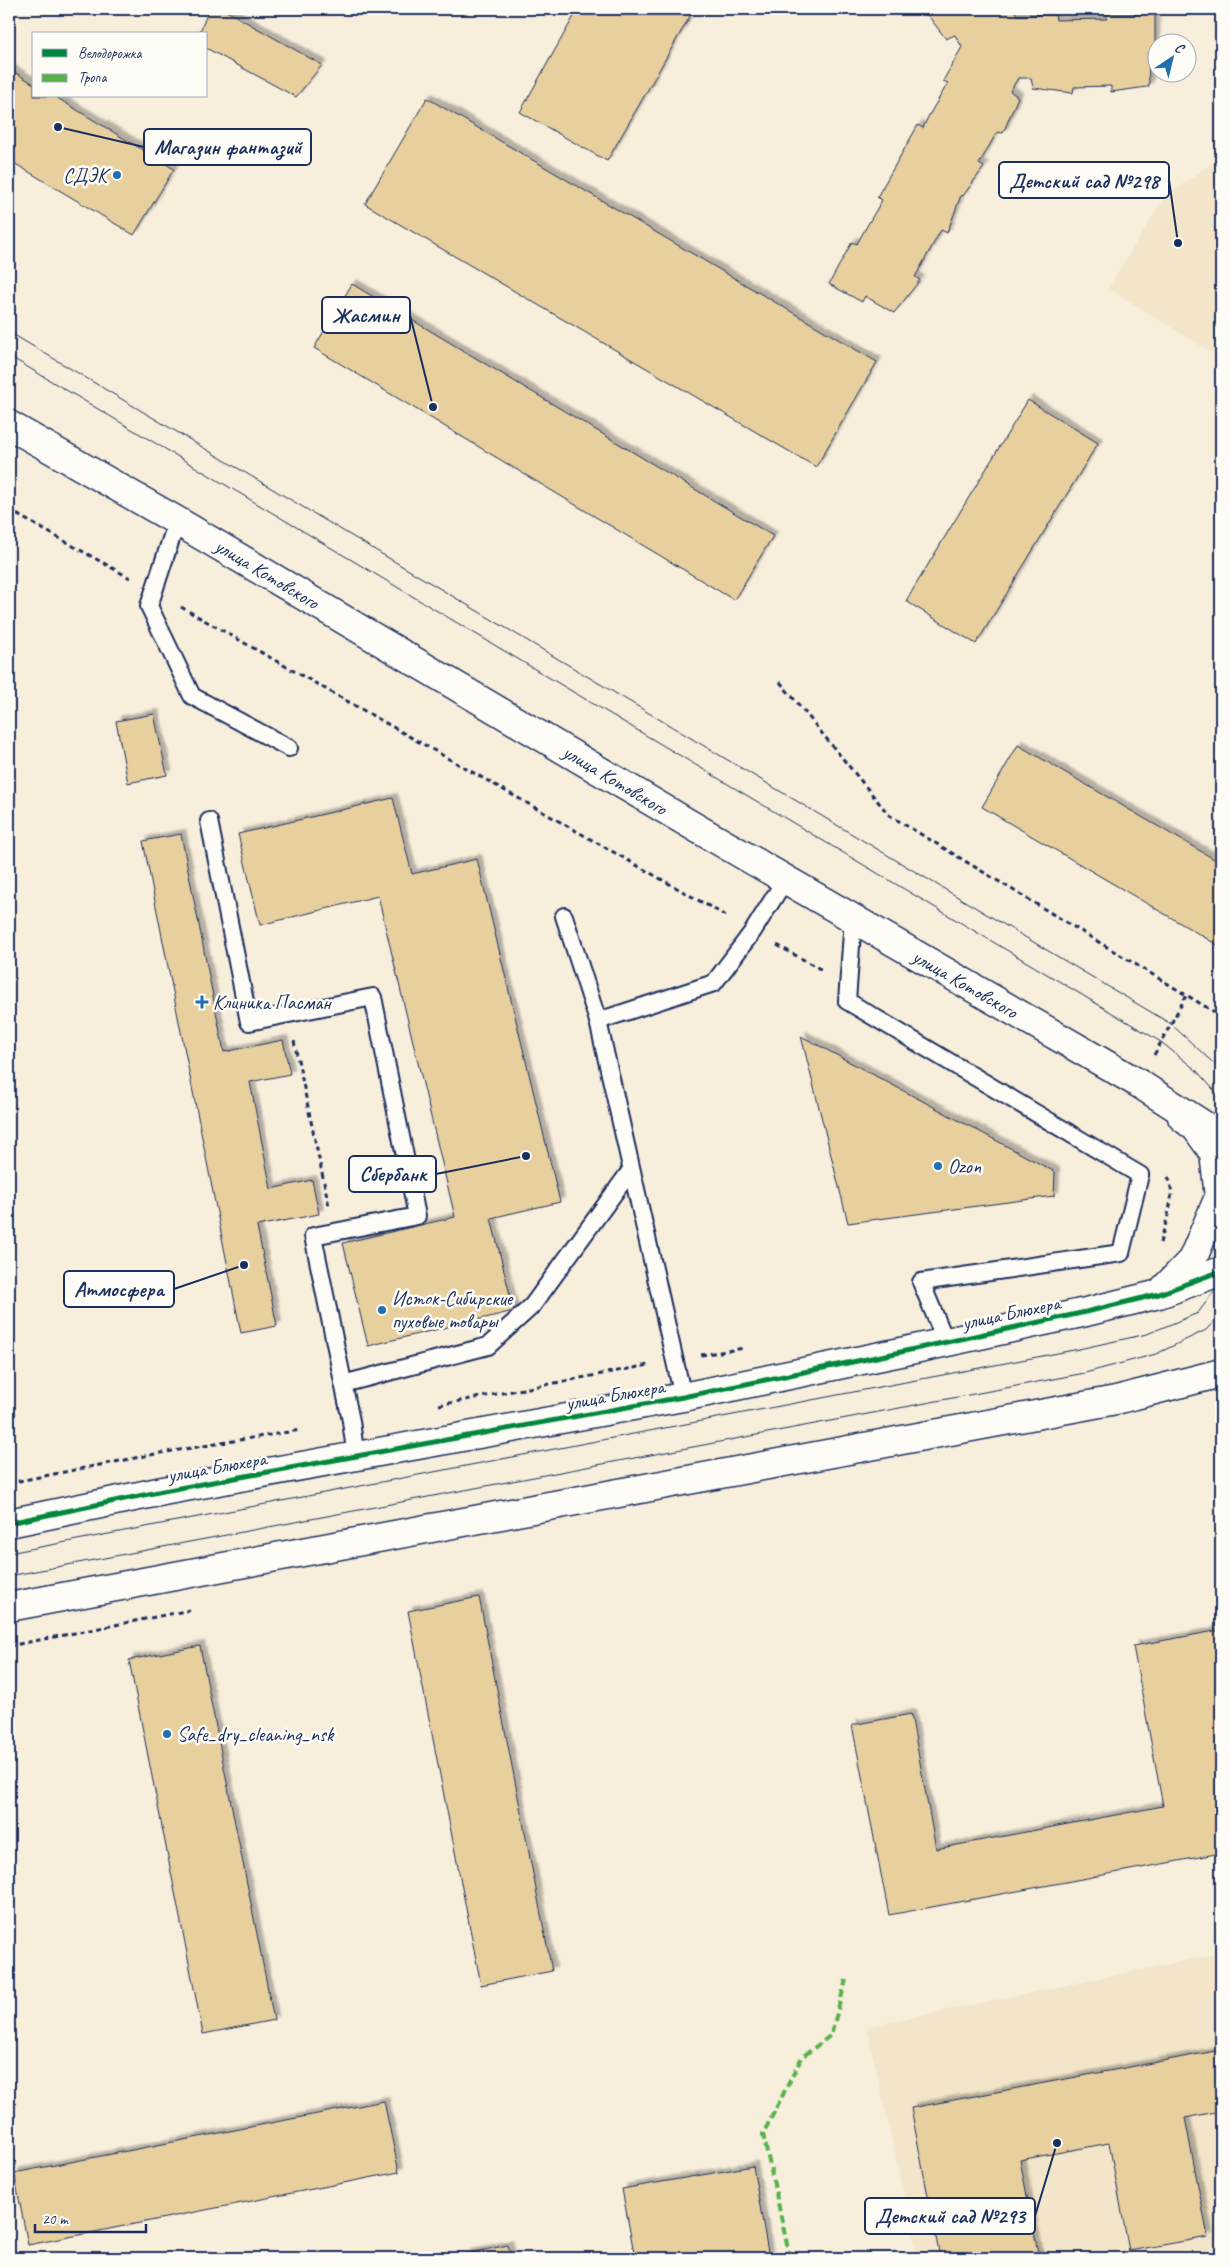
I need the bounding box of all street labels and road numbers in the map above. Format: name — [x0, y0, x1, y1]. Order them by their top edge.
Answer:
street label: улица Котовского — [209, 533, 324, 615]
street label: улица Котовского — [557, 739, 672, 821]
street label: улица Котовского — [907, 943, 1023, 1025]
street label: улица Блюхера — [959, 1290, 1064, 1336]
street label: улица Блюхера — [563, 1374, 668, 1416]
street label: улица Блюхера — [165, 1446, 270, 1488]

